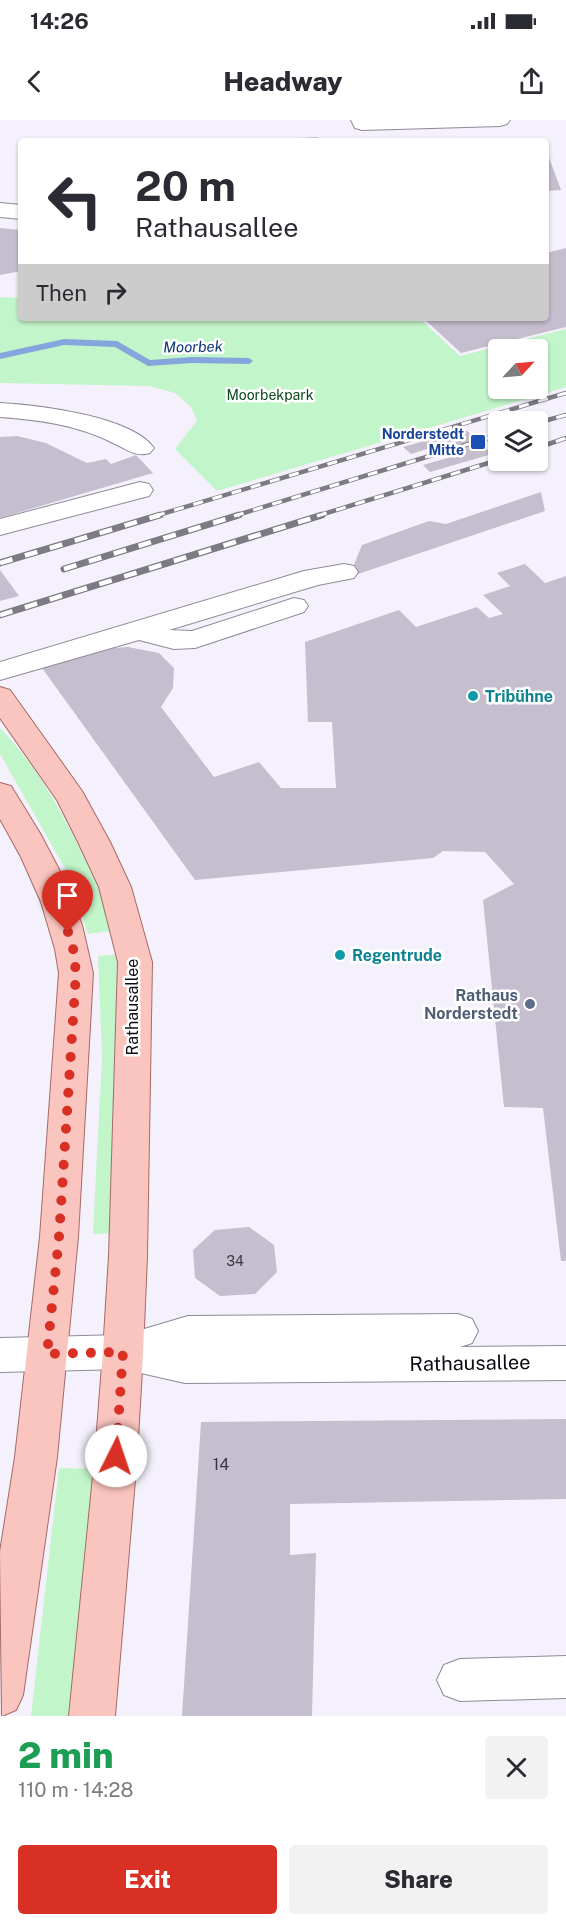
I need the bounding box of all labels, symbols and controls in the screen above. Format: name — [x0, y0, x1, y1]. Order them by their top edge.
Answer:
text: 14:26 — [30, 8, 89, 34]
icon: back — [18, 65, 51, 98]
text: Headway — [223, 65, 343, 97]
icon: share — [515, 65, 548, 98]
text: 20 m — [135, 161, 236, 210]
icon: left — [36, 162, 114, 240]
text: Rathausallee — [135, 211, 298, 243]
icon: right — [99, 276, 132, 309]
text: Then — [36, 280, 87, 306]
water label: Moorbek — [163, 337, 224, 356]
north arrow — [488, 339, 548, 399]
map controls — [488, 339, 548, 471]
park label: Moorbekpark — [226, 387, 314, 403]
button: layers — [488, 411, 548, 471]
place label: Norderstedt Mitte — [382, 426, 464, 458]
marker: Norderstedt Mitte — [469, 433, 487, 451]
place label: Tribühne — [485, 687, 553, 706]
marker: Tribühne — [466, 689, 480, 703]
pin — [42, 870, 93, 932]
icon: arrive — [51, 879, 84, 912]
place label: Regentrude — [352, 946, 442, 965]
marker: Regentrude — [333, 948, 347, 962]
street label: Rathausallee — [123, 959, 142, 1055]
place label: Rathaus Norderstedt — [424, 986, 518, 1023]
marker: Rathaus Norderstedt — [523, 997, 537, 1011]
house number: 34 — [226, 1253, 244, 1269]
street label: Rathausallee — [409, 1350, 531, 1376]
position arrow — [84, 1424, 148, 1488]
house number: 14 — [213, 1455, 229, 1474]
text: 2 min — [18, 1734, 114, 1776]
button: close — [485, 1736, 548, 1799]
text: 110 m · 14:28 — [18, 1778, 133, 1802]
button: Exit — [18, 1845, 277, 1914]
button: Share — [289, 1845, 548, 1914]

